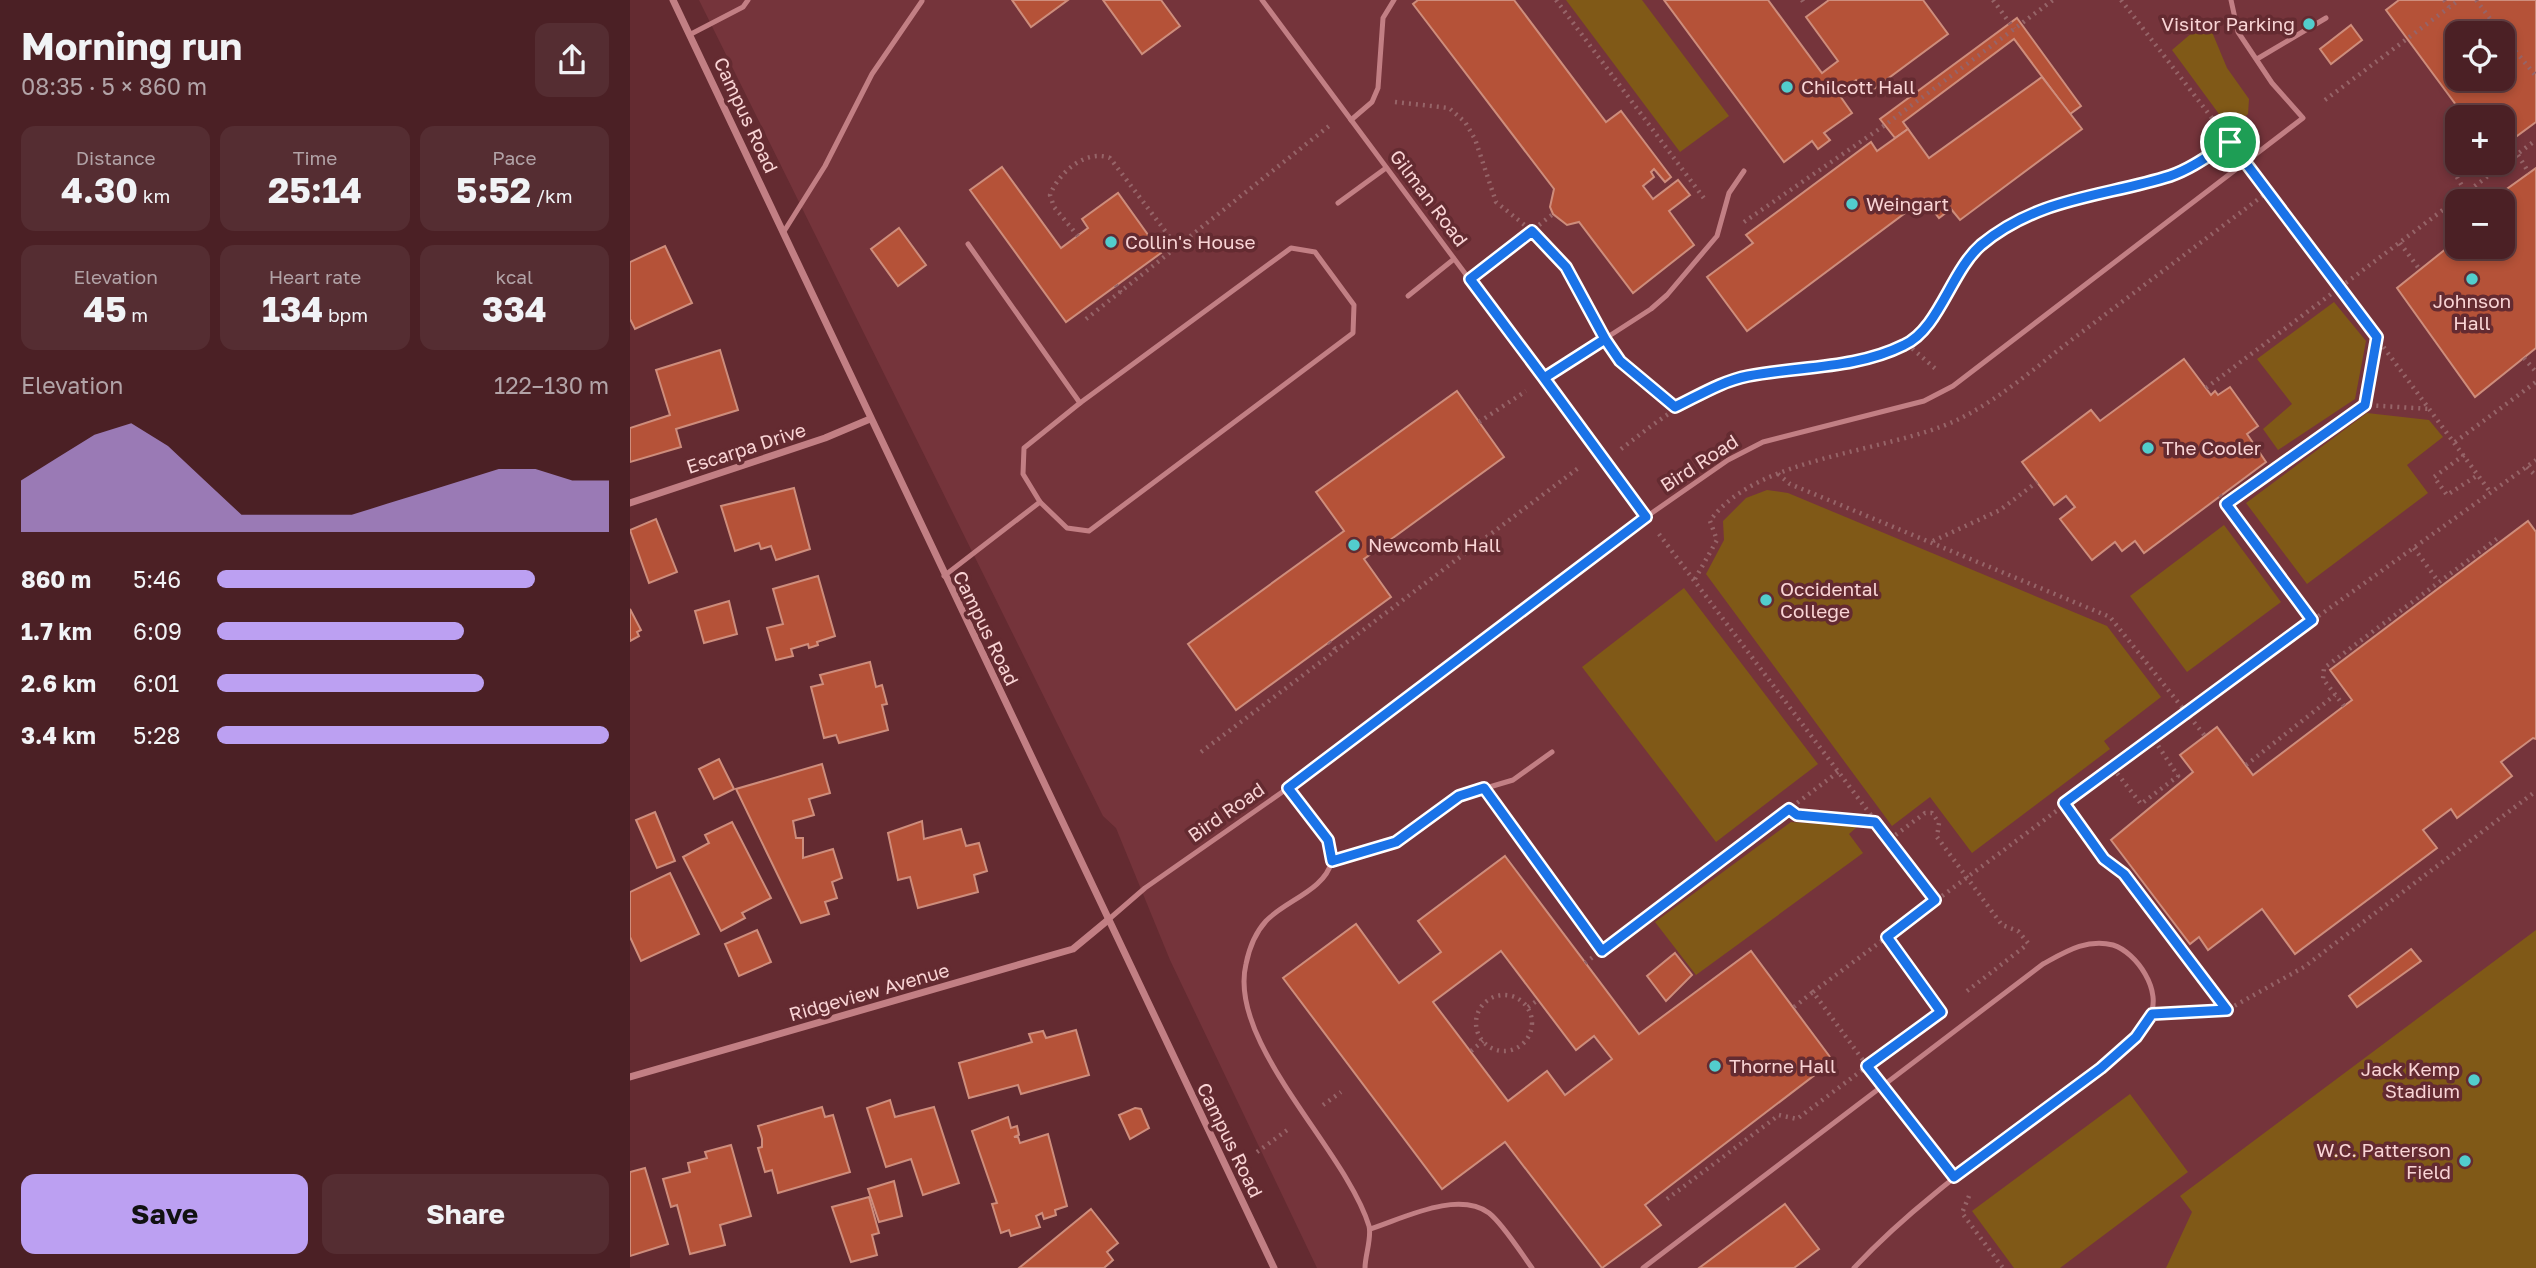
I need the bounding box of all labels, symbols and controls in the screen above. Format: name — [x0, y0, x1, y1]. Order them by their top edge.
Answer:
place label: Visitor Parking — [2161, 12, 2295, 35]
marker: Visitor Parking — [2301, 16, 2317, 32]
map controls — [2445, 21, 2515, 259]
button: locate — [2445, 21, 2515, 91]
text: Morning run — [21, 23, 242, 68]
button: share — [535, 23, 609, 97]
street label: Campus Road — [710, 53, 783, 176]
text: 08:35 · 5 × 860 m — [21, 72, 207, 100]
place label: Chilcott Hall — [1801, 75, 1915, 98]
marker: Chilcott Hall — [1779, 79, 1795, 95]
button: + — [2445, 105, 2515, 175]
pin — [2200, 112, 2260, 172]
icon: arrive — [2211, 123, 2249, 161]
street label: Gilman Road — [1386, 145, 1473, 251]
text: Distance — [76, 146, 156, 169]
text: Time — [293, 146, 337, 169]
text: Pace — [492, 146, 537, 169]
text: 4.30 — [61, 169, 138, 211]
text: 25:14 — [268, 169, 362, 211]
text: 5:52 — [456, 169, 531, 211]
text: km — [138, 184, 170, 207]
text: /km — [531, 184, 573, 207]
button: − — [2445, 189, 2515, 259]
place label: Weingart — [1866, 192, 1949, 215]
marker: Weingart — [1844, 196, 1860, 212]
place label: Collin's House — [1125, 230, 1256, 253]
marker: Collin's House — [1103, 234, 1119, 250]
text: Elevation — [73, 265, 158, 288]
text: Heart rate — [269, 265, 361, 288]
text: kcal — [496, 265, 533, 288]
marker: Johnson Hall — [2464, 271, 2480, 287]
text: 45 — [83, 288, 126, 330]
text: 134 — [262, 288, 323, 330]
text: 334 — [482, 288, 547, 330]
place label: Johnson Hall — [2433, 289, 2511, 334]
text: m — [126, 303, 148, 326]
text: bpm — [323, 303, 368, 326]
text: Elevation — [21, 371, 123, 399]
text: 122–130 m — [494, 371, 609, 399]
street label: Escarpa Drive — [683, 417, 809, 478]
street label: Bird Road — [1656, 429, 1742, 496]
place label: The Cooler — [2162, 436, 2262, 459]
marker: The Cooler — [2140, 440, 2156, 456]
place label: Newcomb Hall — [1368, 533, 1501, 556]
marker: Newcomb Hall — [1346, 537, 1362, 553]
text: 860 m — [21, 565, 91, 593]
text: 5:46 — [133, 565, 181, 593]
street label: Campus Road — [949, 567, 1024, 689]
place label: Occidental College — [1780, 577, 1878, 622]
marker: Occidental College — [1758, 592, 1774, 608]
text: 1.7 km — [21, 617, 92, 645]
text: 6:09 — [133, 617, 182, 645]
text: 2.6 km — [21, 669, 96, 697]
text: 6:01 — [133, 669, 179, 697]
text: 3.4 km — [21, 721, 96, 749]
text: 5:28 — [133, 721, 181, 749]
street label: Bird Road — [1183, 777, 1268, 846]
street label: Ridgeview Avenue — [786, 958, 952, 1025]
place label: Thorne Hall — [1729, 1054, 1836, 1077]
place label: Jack Kemp Stadium — [2361, 1057, 2460, 1102]
marker: Thorne Hall — [1707, 1058, 1723, 1074]
marker: Jack Kemp Stadium — [2466, 1072, 2482, 1088]
street label: Campus Road — [1193, 1079, 1268, 1201]
place label: W.C. Patterson Field — [2316, 1138, 2451, 1183]
marker: W.C. Patterson Field — [2457, 1153, 2473, 1169]
button: Save — [21, 1174, 308, 1254]
button: Share — [322, 1174, 609, 1254]

